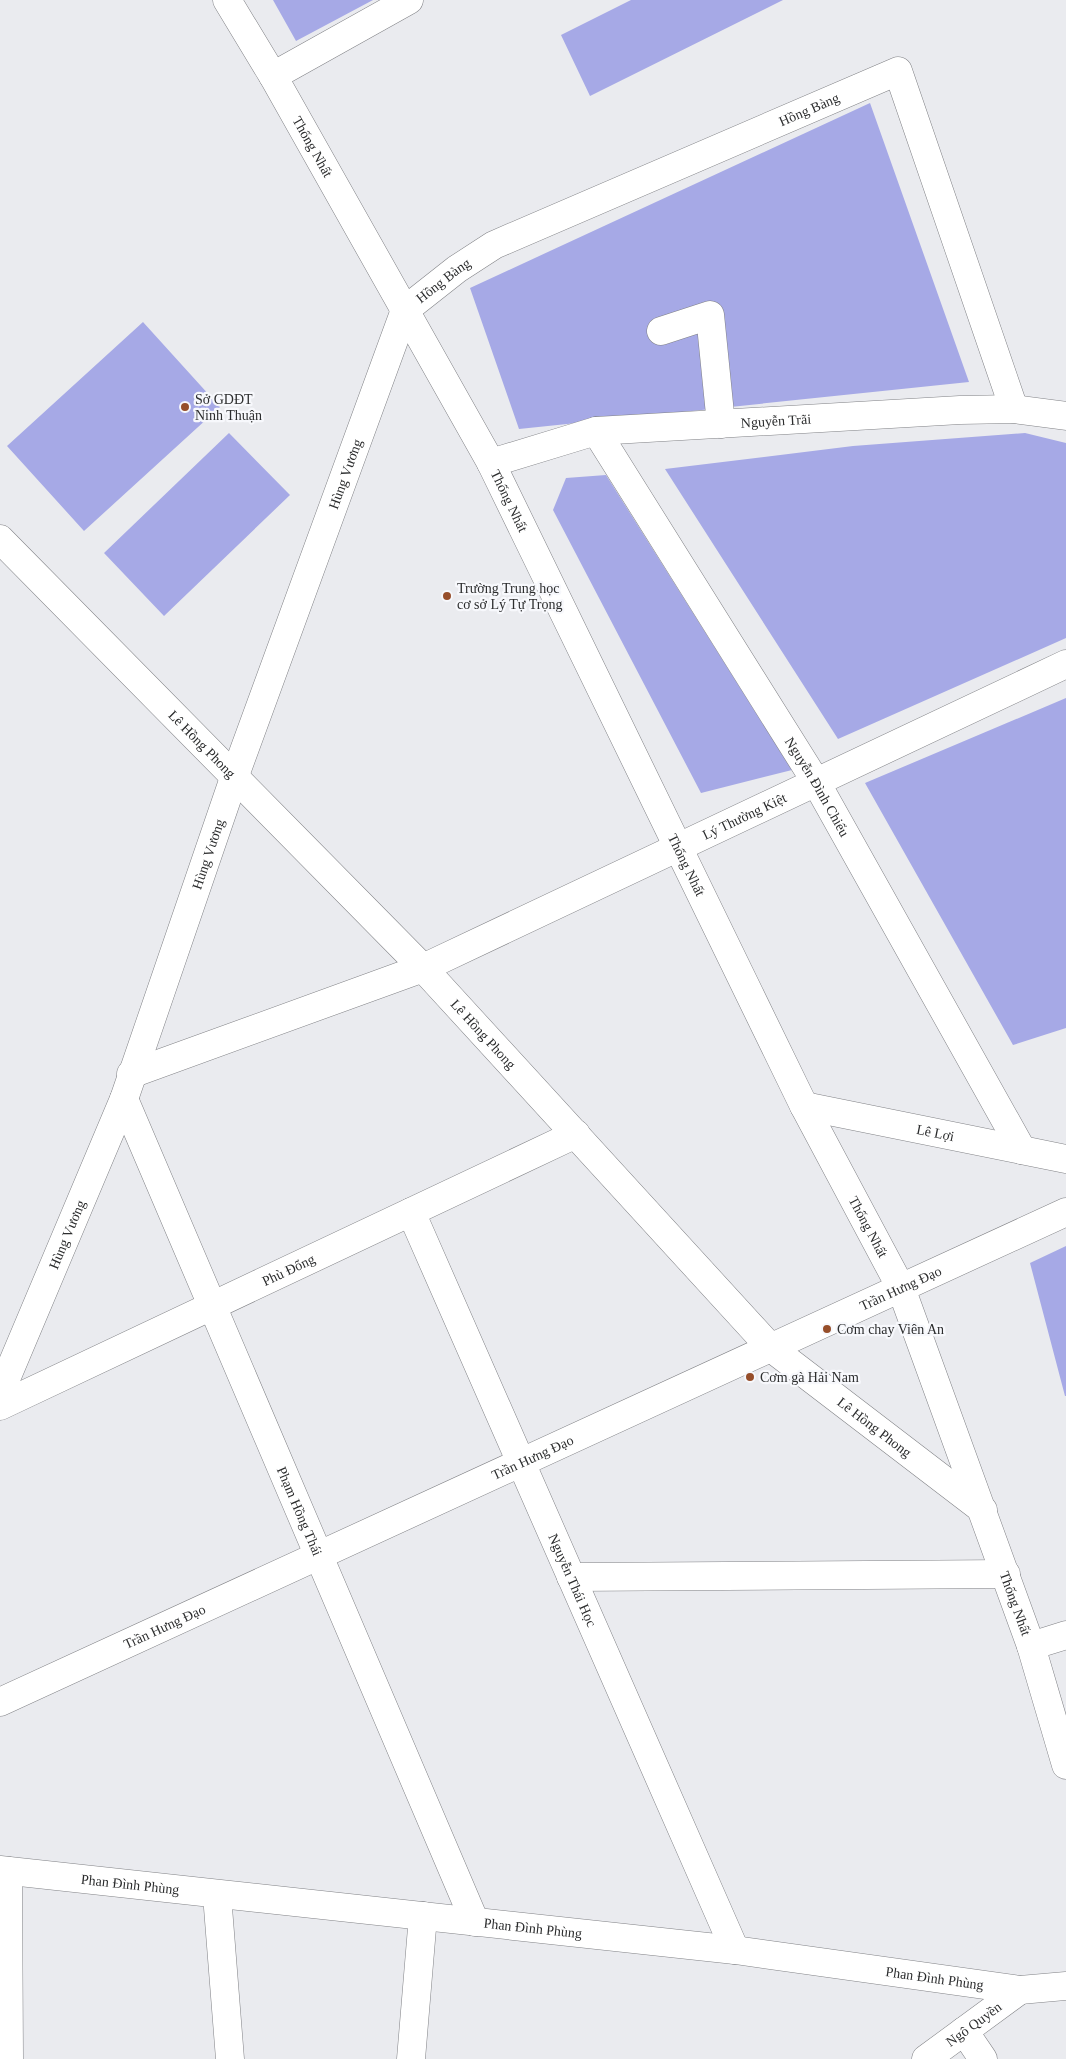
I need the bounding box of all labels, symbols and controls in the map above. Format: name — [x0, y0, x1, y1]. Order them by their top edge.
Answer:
street label: Hồng Bàng — [777, 90, 842, 129]
street label: Thống Nhất — [289, 114, 336, 180]
street label: Hồng Bàng — [413, 255, 473, 306]
place label: Sở GDĐT Ninh Thuận — [195, 392, 262, 423]
marker: Sở GDĐT Ninh Thuận — [179, 401, 191, 413]
street label: Nguyễn Trãi — [740, 412, 812, 431]
street label: Hùng Vương — [326, 437, 365, 511]
street label: Thống Nhất — [487, 467, 530, 535]
place label: Trường Trung học cơ sở Lý Tự Trọng — [457, 581, 562, 612]
marker: Trường Trung học cơ sở Lý Tự Trọng — [441, 590, 453, 602]
street label: Lê Hồng Phong — [165, 708, 238, 781]
street label: Nguyễn Đình Chiểu — [782, 735, 852, 839]
street label: Lý Thường Kiệt — [700, 790, 789, 843]
street label: Hùng Vương — [189, 817, 227, 891]
street label: Thống Nhất — [665, 832, 708, 899]
street label: Lê Hồng Phong — [448, 997, 519, 1072]
street label: Lê Lợi — [915, 1122, 956, 1144]
street label: Thống Nhất — [845, 1194, 890, 1260]
street label: Hùng Vương — [46, 1198, 88, 1271]
street label: Phù Đổng — [260, 1251, 317, 1289]
street label: Trần Hưng Đạo — [858, 1263, 944, 1314]
place label: Cơm chay Viên An — [837, 1322, 944, 1337]
marker: Cơm chay Viên An — [821, 1323, 833, 1335]
place label: Cơm gà Hải Nam — [760, 1370, 859, 1385]
marker: Cơm gà Hải Nam — [744, 1371, 756, 1383]
street label: Lê Hồng Phong — [834, 1395, 914, 1460]
street label: Trần Hưng Đạo — [490, 1433, 576, 1483]
street label: Phạm Hồng Thái — [274, 1464, 325, 1558]
street label: Nguyễn Thái Học — [545, 1531, 599, 1629]
street label: Thống Nhất — [997, 1569, 1034, 1638]
street label: Trần Hưng Đạo — [122, 1602, 208, 1652]
street label: Phan Đình Phùng — [80, 1872, 180, 1897]
street label: Phan Đình Phùng — [483, 1916, 583, 1941]
street label: Phan Đình Phùng — [885, 1964, 985, 1993]
street label: Ngô Quyền — [943, 1999, 1004, 2050]

